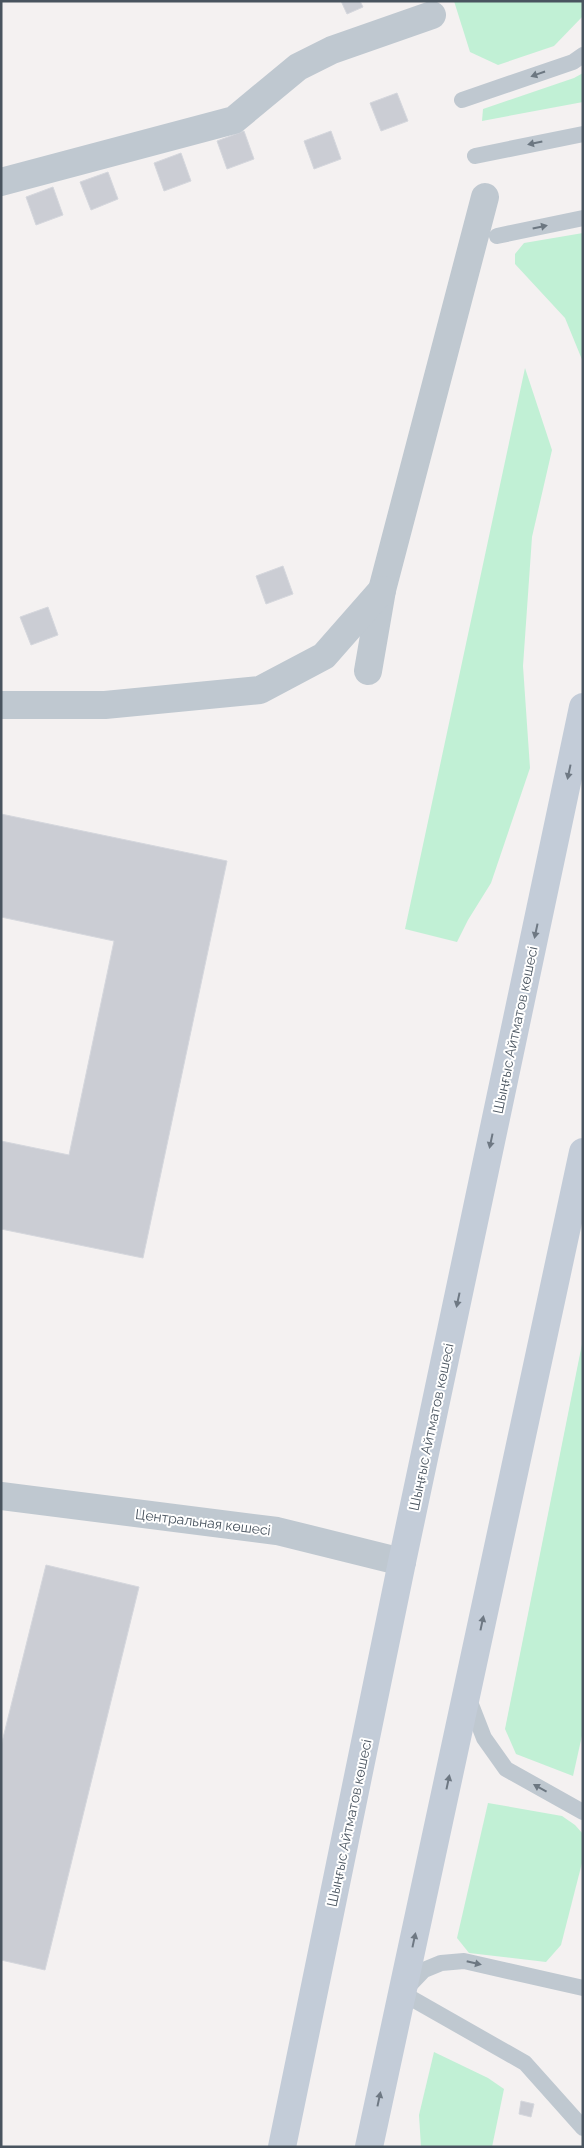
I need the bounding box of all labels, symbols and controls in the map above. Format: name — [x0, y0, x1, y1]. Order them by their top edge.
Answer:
one-way arrow — [531, 70, 546, 78]
one-way arrow — [527, 140, 543, 148]
one-way arrow — [532, 223, 548, 231]
one-way arrow — [565, 764, 573, 780]
one-way arrow — [531, 923, 539, 939]
street label: Шыңғыс Айтматов көшесі — [489, 945, 541, 1115]
one-way arrow — [487, 1134, 495, 1149]
one-way arrow — [453, 1293, 461, 1309]
street label: Шыңғыс Айтматов көшесі — [405, 1342, 457, 1512]
street label: Центральная көшесі — [134, 1506, 272, 1538]
one-way arrow — [478, 1615, 486, 1630]
street label: Шыңғыс Айтматов көшесі — [323, 1738, 375, 1908]
one-way arrow — [444, 1774, 452, 1789]
one-way arrow — [533, 1784, 547, 1792]
one-way arrow — [410, 1933, 418, 1948]
one-way arrow — [467, 1959, 482, 1967]
one-way arrow — [375, 2091, 383, 2107]

